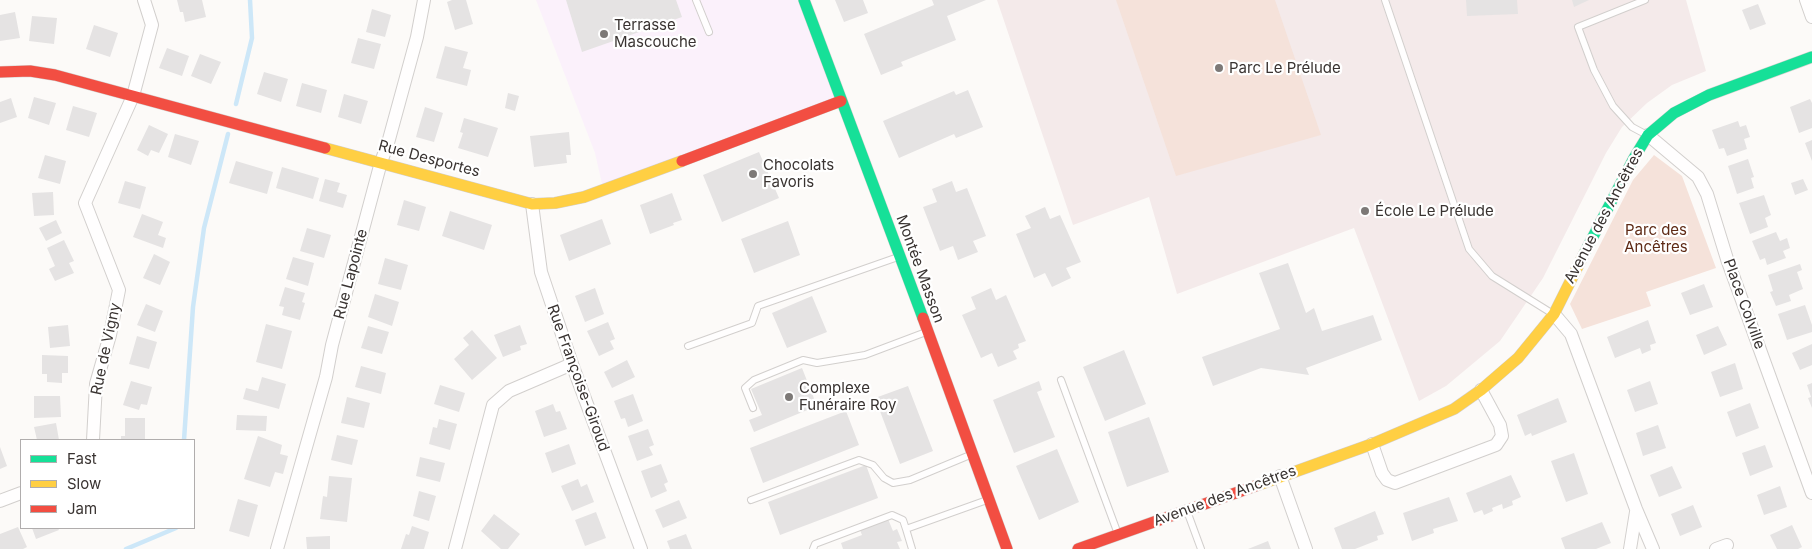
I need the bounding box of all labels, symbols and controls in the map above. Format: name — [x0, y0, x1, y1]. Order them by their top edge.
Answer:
place label: Terrasse Mascouche — [614, 16, 697, 51]
marker: Terrasse Mascouche — [598, 28, 610, 40]
place label: Parc Le Prélude — [1229, 59, 1341, 77]
marker: Parc Le Prélude — [1213, 62, 1225, 74]
street label: Rue Desportes — [376, 137, 482, 181]
street label: Avenue des Ancêtres — [1561, 145, 1647, 287]
place label: Chocolats Favoris — [763, 156, 834, 191]
marker: Chocolats Favoris — [747, 168, 759, 180]
place label: École Le Prélude — [1375, 202, 1494, 220]
marker: École Le Prélude — [1359, 205, 1371, 217]
street label: Montée Masson — [892, 213, 948, 325]
park label: Parc des Ancêtres — [1624, 221, 1688, 256]
street label: Rue Lapointe — [330, 227, 372, 321]
street label: Place Colville — [1719, 256, 1769, 352]
street label: Rue de Vigny — [87, 301, 125, 397]
street label: Rue Françoise-Giroud — [543, 302, 613, 454]
place label: Complexe Funéraire Roy — [799, 379, 896, 414]
marker: Complexe Funéraire Roy — [783, 391, 795, 403]
legend — [20, 439, 195, 529]
text: Fast — [67, 449, 97, 468]
street label: Avenue des Ancêtres — [1151, 462, 1299, 530]
text: Slow — [67, 474, 101, 493]
text: Jam — [67, 499, 97, 518]

